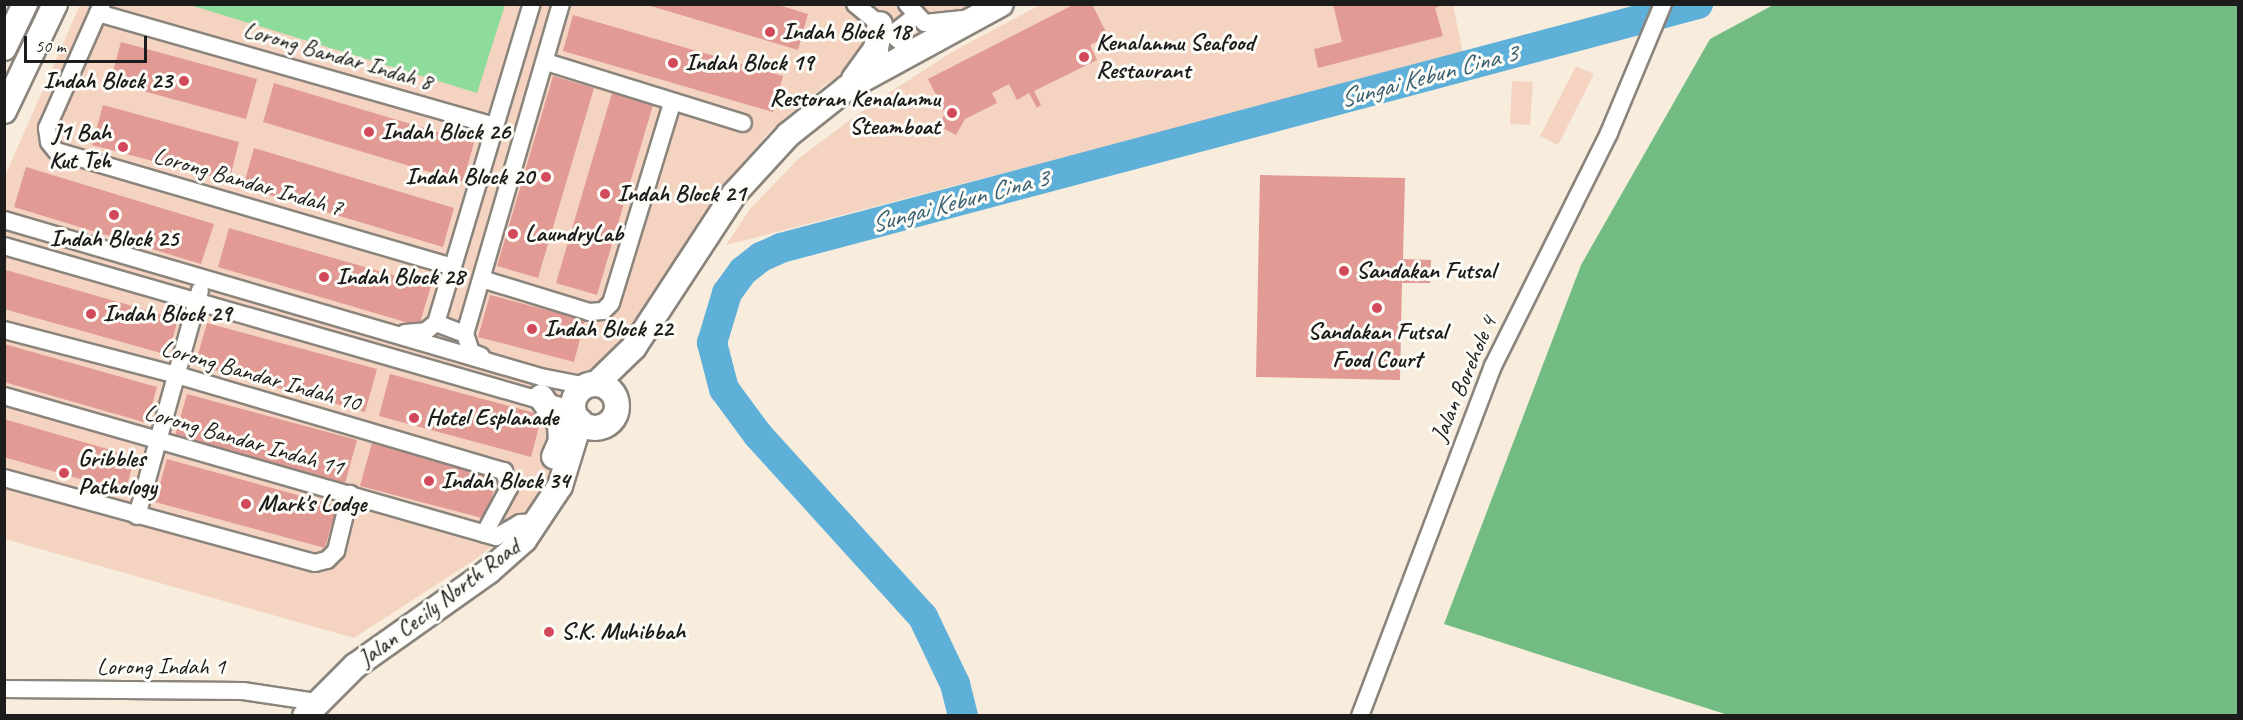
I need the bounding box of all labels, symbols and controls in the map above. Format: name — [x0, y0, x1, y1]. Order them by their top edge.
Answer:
street label: Lorong Bandar Indah 8 — [240, 15, 436, 97]
place label: Indah Block 18 — [782, 18, 911, 46]
scale bar — [27, 24, 150, 62]
marker: Indah Block 18 — [763, 25, 777, 39]
place label: Kenalanmu Seafood Restaurant — [1096, 29, 1253, 85]
text: 50 m — [35, 35, 66, 57]
water label: Sungai Kebun Cina 3 — [1337, 38, 1519, 114]
place label: Indah Block 19 — [685, 49, 813, 77]
marker: Kenalanmu Seafood Restaurant — [1077, 50, 1091, 64]
marker: Indah Block 19 — [666, 56, 680, 70]
place label: Indah Block 23 — [43, 67, 172, 95]
marker: Indah Block 23 — [177, 74, 191, 88]
place label: Restoran Kenalanmu Steamboat — [771, 85, 940, 141]
marker: Restoran Kenalanmu Steamboat — [945, 106, 959, 120]
place label: Indah Block 26 — [381, 118, 510, 146]
place label: J1 Bah Kut Teh — [49, 119, 111, 175]
marker: Indah Block 26 — [362, 125, 376, 139]
marker: J1 Bah Kut Teh — [116, 140, 130, 154]
street label: Lorong Bandar Indah 7 — [150, 141, 346, 223]
place label: Indah Block 20 — [405, 163, 534, 191]
water label: Sungai Kebun Cina 3 — [868, 163, 1050, 239]
marker: Indah Block 20 — [539, 170, 553, 184]
place label: Indah Block 21 — [617, 180, 746, 208]
marker: Indah Block 21 — [598, 187, 612, 201]
marker: Indah Block 25 — [107, 208, 121, 222]
place label: LaundryLab — [525, 220, 623, 248]
place label: Indah Block 25 — [50, 225, 178, 253]
marker: LaundryLab — [506, 227, 520, 241]
place label: Sandakan Futsal — [1356, 257, 1495, 285]
place label: Indah Block 28 — [336, 263, 465, 291]
marker: Sandakan Futsal — [1337, 264, 1351, 278]
marker: Indah Block 28 — [317, 270, 331, 284]
place label: Indah Block 29 — [103, 300, 231, 328]
marker: Sandakan Futsal Food Court — [1370, 301, 1384, 315]
marker: Indah Block 29 — [84, 307, 98, 321]
street label: Jalan Borehole 4 — [1425, 312, 1503, 446]
place label: Indah Block 22 — [544, 315, 673, 343]
place label: Sandakan Futsal Food Court — [1308, 318, 1446, 374]
marker: Indah Block 22 — [525, 322, 539, 336]
street label: Lorong Bandar Indah 10 — [158, 334, 364, 418]
street label: Lorong Bandar Indah 11 — [141, 398, 347, 482]
place label: Hotel Esplanade — [426, 404, 558, 432]
marker: Hotel Esplanade — [407, 411, 421, 425]
place label: Gribbles Pathology — [78, 445, 157, 501]
marker: Gribbles Pathology — [55, 464, 73, 482]
place label: Indah Block 34 — [441, 467, 570, 495]
marker: Indah Block 34 — [422, 474, 436, 488]
place label: Mark's Lodge — [258, 490, 366, 518]
marker: Mark's Lodge — [239, 497, 253, 511]
street label: Jalan Cecily North Road — [353, 533, 525, 673]
place label: S.K. Muhibbah — [561, 618, 685, 646]
marker: S.K. Muhibbah — [542, 625, 556, 639]
street label: Lorong Indah 1 — [97, 653, 225, 681]

